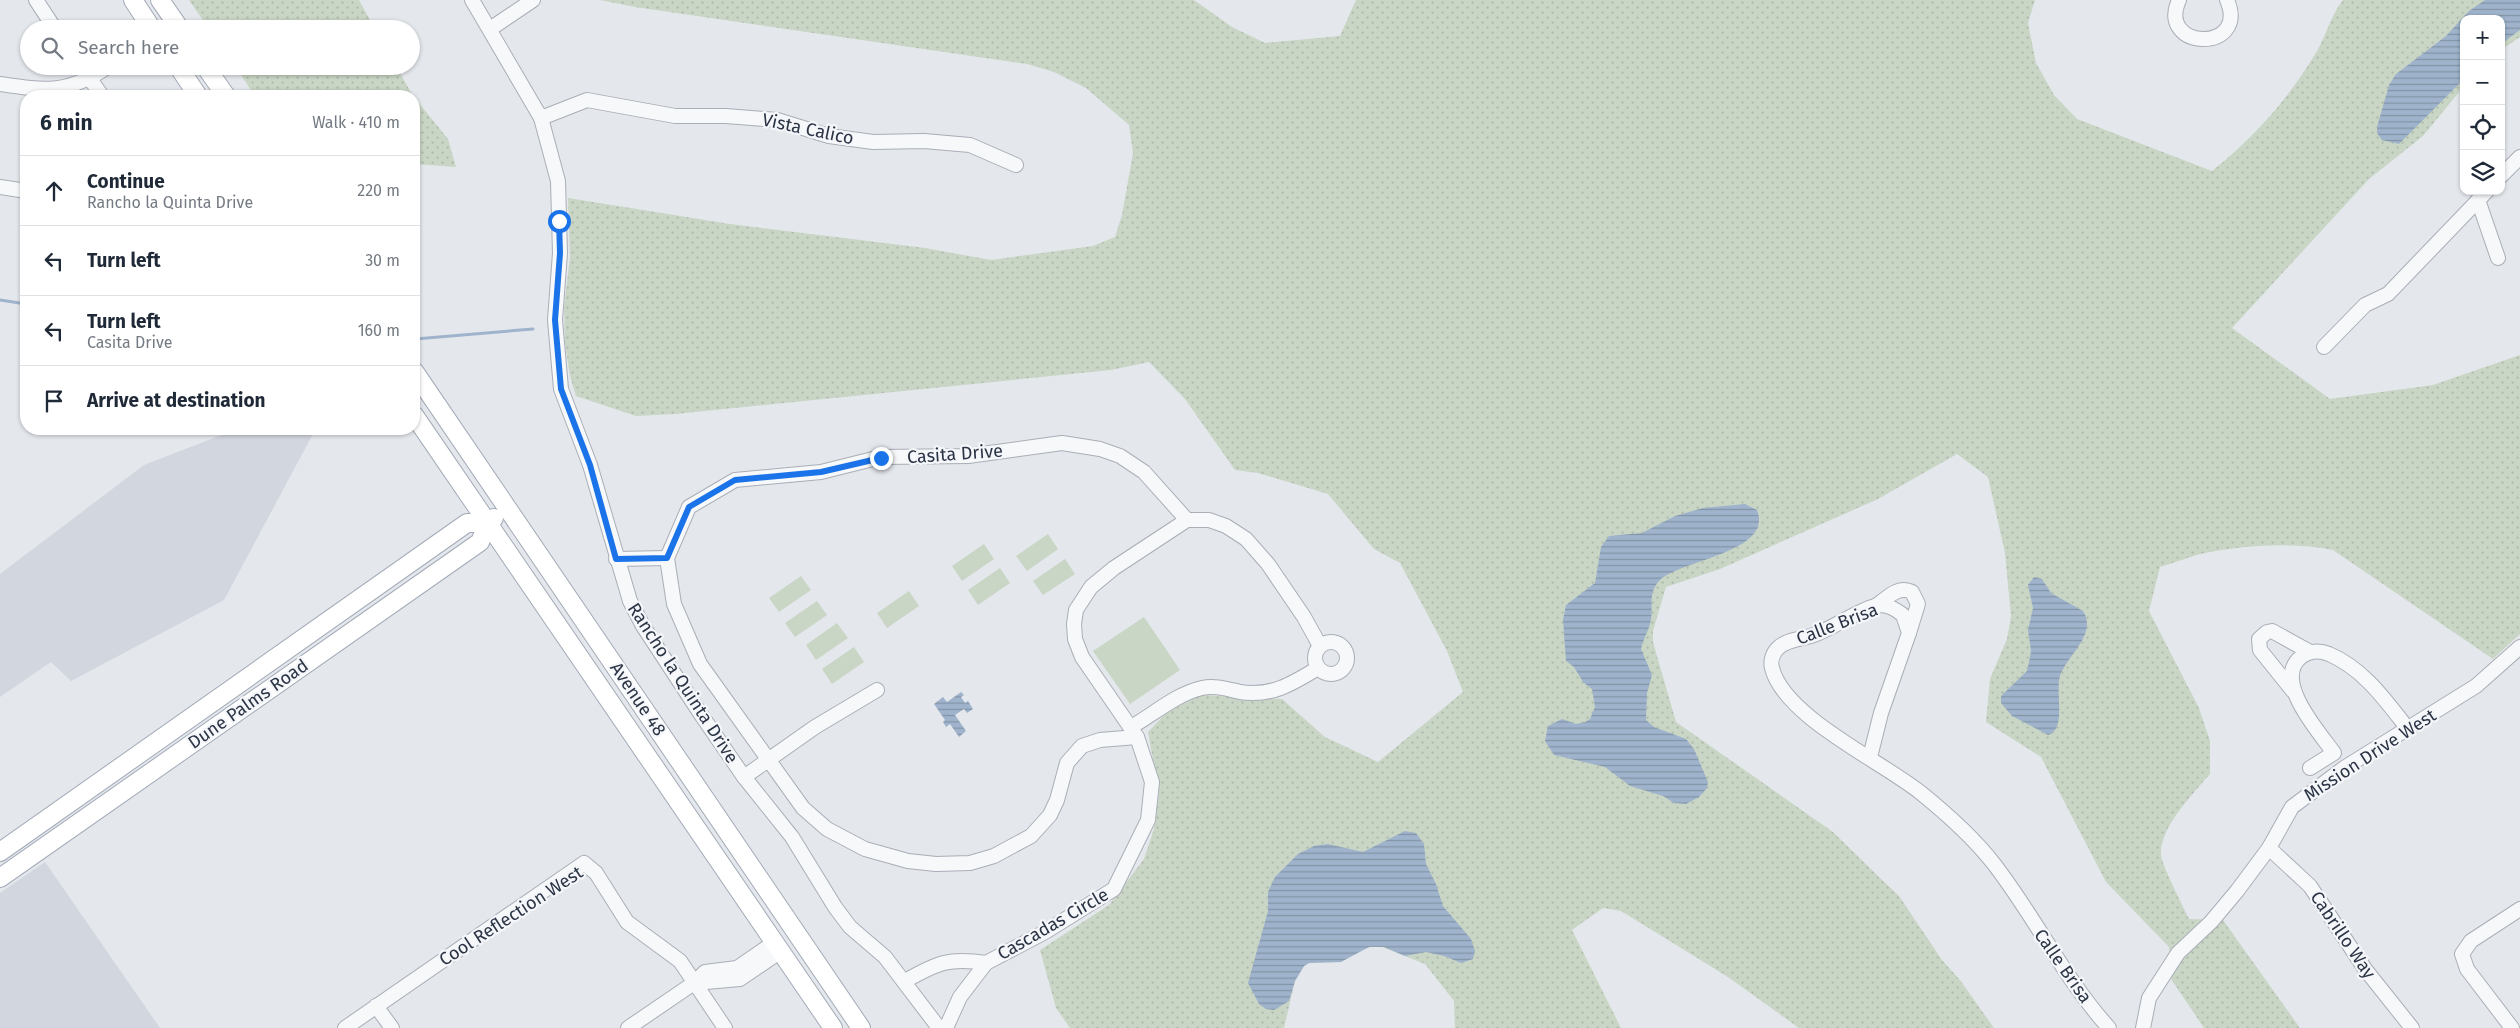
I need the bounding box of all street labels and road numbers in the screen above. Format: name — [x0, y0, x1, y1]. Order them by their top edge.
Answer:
street label: Vista Calico — [760, 109, 856, 149]
street label: Casita Drive — [906, 440, 1004, 468]
street label: Calle Brisa — [1793, 598, 1881, 650]
street label: Rancho la Quinta Drive — [623, 599, 743, 767]
street label: Dune Palms Road — [184, 654, 312, 754]
street label: Avenue 48 — [605, 658, 671, 740]
street label: Mission Drive West — [2300, 704, 2441, 806]
street label: Cool Reflection West — [435, 861, 587, 971]
street label: Cascadas Circle — [993, 883, 1113, 965]
street label: Cabrillo Way — [2306, 887, 2380, 983]
street label: Calle Brisa — [2029, 925, 2097, 1007]

